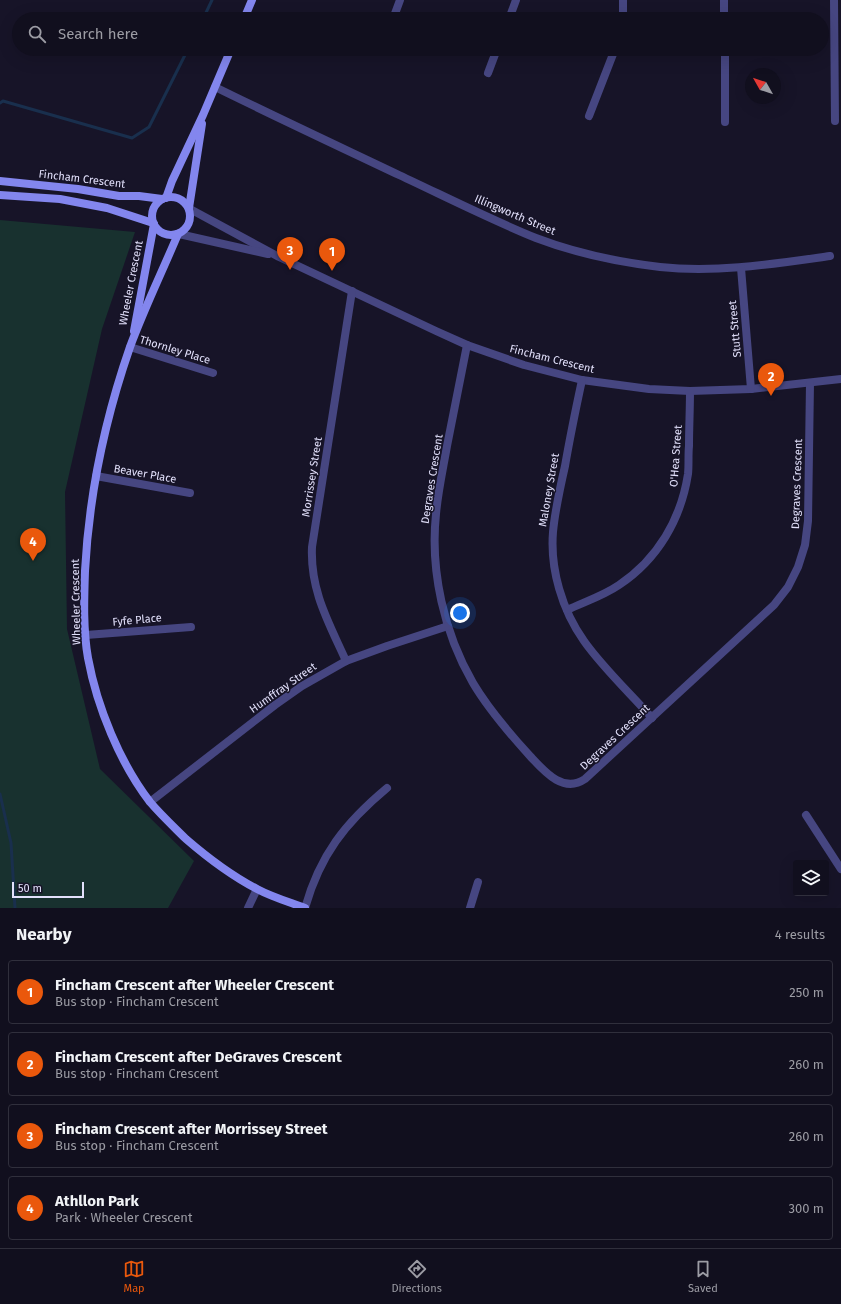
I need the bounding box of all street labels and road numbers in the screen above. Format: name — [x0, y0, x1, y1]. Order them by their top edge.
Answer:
street label: Fincham Crescent — [38, 167, 126, 191]
street label: Illingworth Street — [473, 192, 557, 238]
street label: Wheeler Crescent — [116, 239, 146, 327]
street label: Stutt Street — [726, 300, 744, 358]
street label: Thornley Place — [138, 333, 212, 367]
street label: Fincham Crescent — [508, 342, 596, 376]
street label: O'Hea Street — [667, 425, 685, 487]
street label: Degraves Crescent — [419, 433, 445, 525]
street label: Morrissey Street — [299, 436, 325, 518]
street label: Degraves Crescent — [789, 439, 805, 529]
street label: Maloney Street — [536, 452, 562, 528]
street label: Beaver Place — [113, 462, 177, 486]
street label: Wheeler Crescent — [69, 559, 83, 645]
street label: Fyfe Place — [112, 611, 162, 629]
street label: Humffray Street — [247, 660, 319, 716]
street label: Degraves Crescent — [578, 701, 653, 773]

